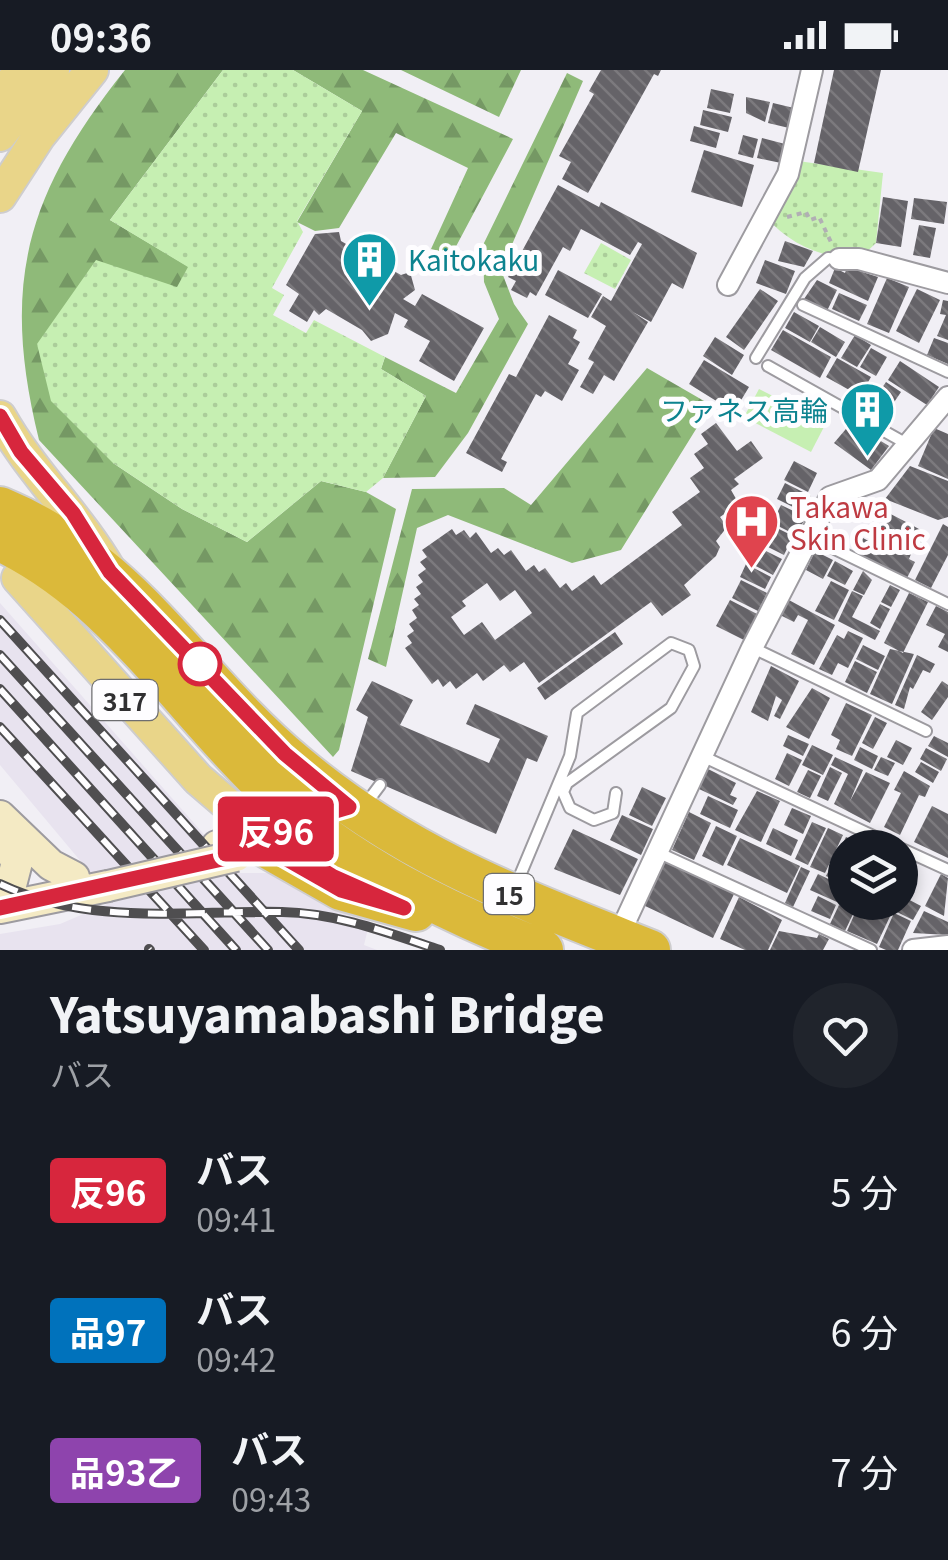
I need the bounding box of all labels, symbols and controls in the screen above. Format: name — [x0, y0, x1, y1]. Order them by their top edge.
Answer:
text: 09:36 — [50, 8, 152, 63]
building icon: Kaitokaku — [339, 229, 399, 308]
place label: Kaitokaku — [408, 239, 539, 279]
building icon: ファネス高輪 — [837, 379, 897, 458]
place label: ファネス高輪 — [660, 389, 828, 429]
place label: Takawa Skin Clinic — [790, 486, 926, 558]
hospital icon: Takawa Skin Clinic — [721, 492, 781, 571]
unlabelled marker — [179, 643, 221, 685]
road number: 317 — [92, 680, 158, 720]
line badge: 反96 — [218, 796, 334, 862]
text: 反96 — [238, 804, 314, 855]
map controls — [828, 830, 918, 920]
button: layers — [828, 830, 918, 920]
road number: 15 — [484, 874, 534, 914]
text: Yatsuyamabashi Bridge — [50, 977, 605, 1047]
button: heart — [793, 983, 898, 1088]
text: バス — [50, 1050, 114, 1096]
text: バス — [196, 1140, 272, 1195]
text: 5 分 — [830, 1163, 898, 1218]
text: 反96 — [70, 1165, 146, 1216]
text: 09:41 — [196, 1195, 276, 1241]
text: バス — [196, 1280, 272, 1335]
text: 6 分 — [830, 1303, 898, 1358]
text: 品97 — [70, 1305, 146, 1356]
text: 09:42 — [196, 1335, 276, 1381]
text: バス — [231, 1420, 307, 1475]
text: 7 分 — [830, 1443, 898, 1498]
text: 品93乙 — [70, 1445, 181, 1496]
text: 09:43 — [231, 1475, 311, 1521]

